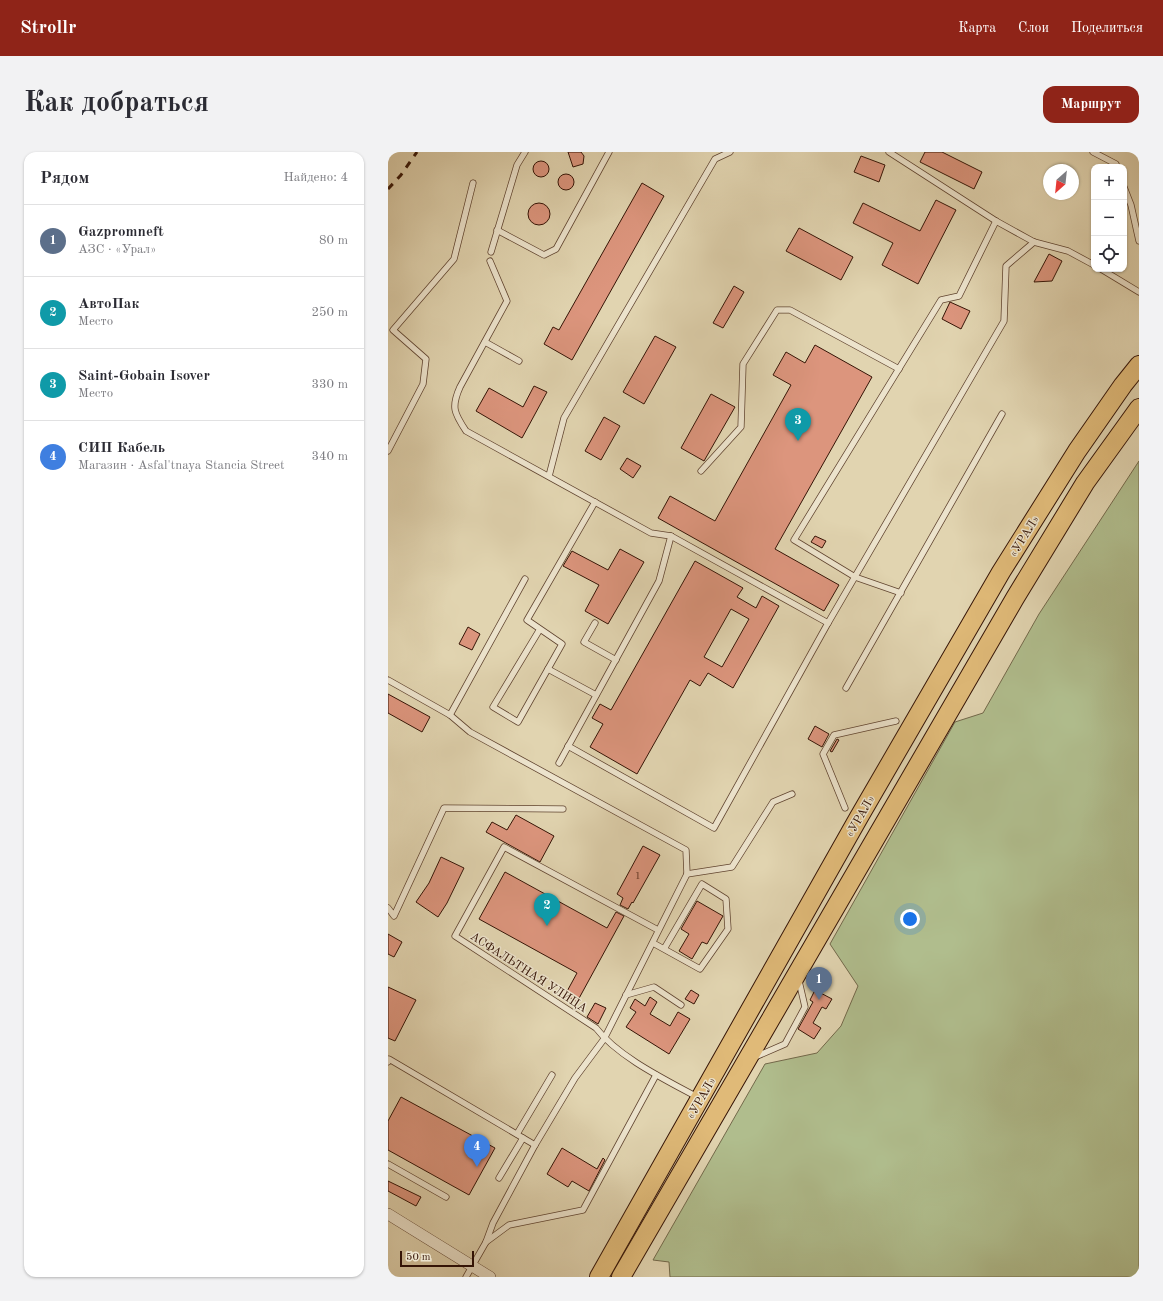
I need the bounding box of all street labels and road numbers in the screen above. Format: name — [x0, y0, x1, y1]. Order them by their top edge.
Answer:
street label: «УРАЛ» — [1007, 514, 1042, 559]
street label: «УРАЛ» — [844, 793, 878, 840]
street label: АСФАЛЬТНАЯ УЛИЦА — [468, 931, 589, 1015]
street label: «УРАЛ» — [685, 1075, 719, 1122]

